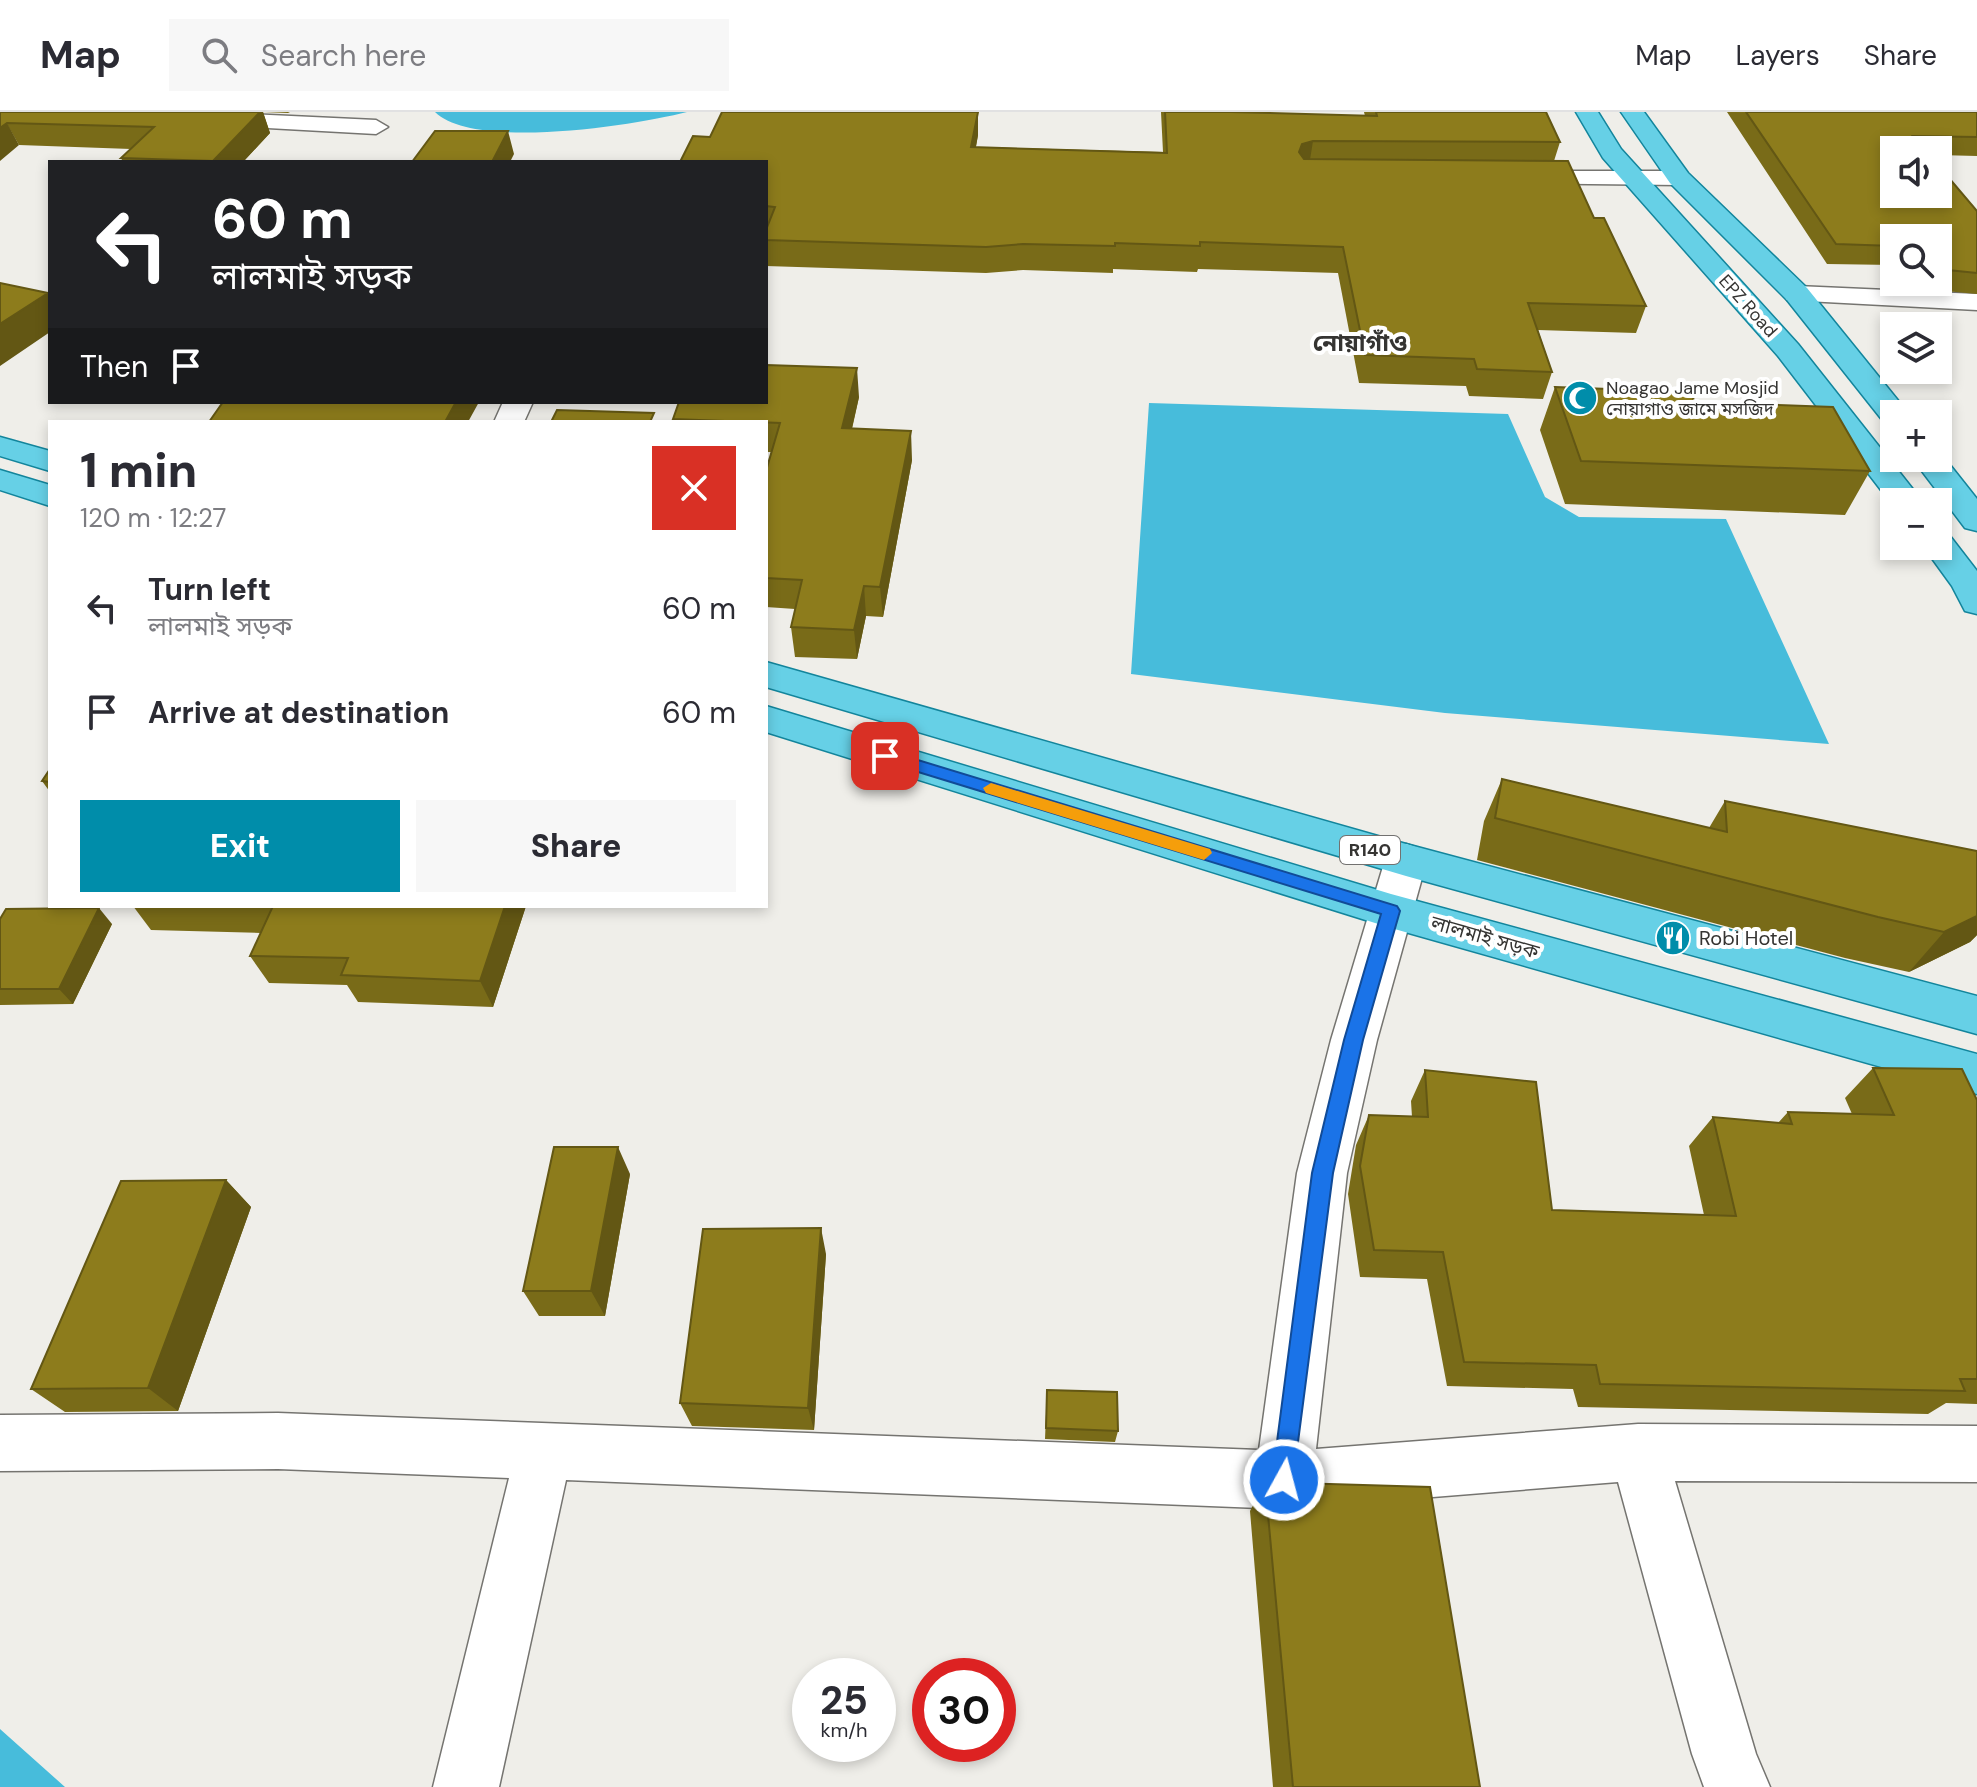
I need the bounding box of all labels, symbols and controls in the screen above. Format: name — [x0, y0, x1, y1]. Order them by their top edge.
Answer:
search box — [169, 19, 729, 91]
text: Map — [40, 30, 121, 80]
icon: search — [197, 33, 241, 77]
text: Search here — [261, 36, 426, 75]
text: Map — [1635, 37, 1692, 74]
text: Layers — [1736, 37, 1820, 74]
text: Share — [1864, 37, 1937, 74]
map controls — [1880, 136, 1952, 560]
button: sound — [1880, 136, 1952, 208]
text: 60 m — [212, 182, 353, 255]
icon: left — [80, 192, 184, 296]
button: search — [1880, 224, 1952, 296]
text: লালমাই সড়ক — [212, 253, 412, 300]
street label: EPZ Road — [1713, 269, 1783, 343]
button: layers — [1880, 312, 1952, 384]
district label: নোয়াগাঁও — [1313, 327, 1407, 358]
icon: arrive — [164, 344, 208, 388]
text: Then — [80, 347, 148, 386]
place label: Noagao Jame Mosjid নোয়াগাও জামে মসজিদ — [1606, 376, 1779, 421]
mosque icon: Noagao Jame Mosjid নোয়াগাও জামে মসজিদ — [1561, 379, 1599, 417]
button: + — [1880, 400, 1952, 472]
text: 1 min — [80, 439, 197, 502]
button: close — [652, 446, 736, 530]
button: − — [1880, 488, 1952, 560]
text: 120 m · 12:27 — [80, 501, 226, 535]
text: Turn left — [148, 570, 271, 609]
icon: left — [80, 586, 124, 630]
text: 60 m — [662, 589, 736, 628]
text: লালমাই সড়ক — [148, 609, 292, 643]
icon: arrive — [80, 690, 124, 734]
text: Arrive at destination — [148, 693, 449, 732]
text: 60 m — [662, 693, 736, 732]
pin — [851, 722, 919, 790]
icon: arrive — [863, 734, 907, 778]
button: Exit — [80, 800, 400, 892]
button: Share — [416, 800, 736, 892]
road number: R140 — [1340, 836, 1400, 864]
street label: লালমাই সড়ক — [1427, 909, 1543, 965]
restaurant icon: Robi Hotel — [1654, 919, 1692, 957]
place label: Robi Hotel — [1699, 925, 1793, 951]
position arrow — [1242, 1438, 1326, 1522]
speed limit sign: 30 — [912, 1658, 1016, 1762]
text: 25 — [820, 1674, 868, 1726]
text: km/h — [820, 1717, 868, 1743]

